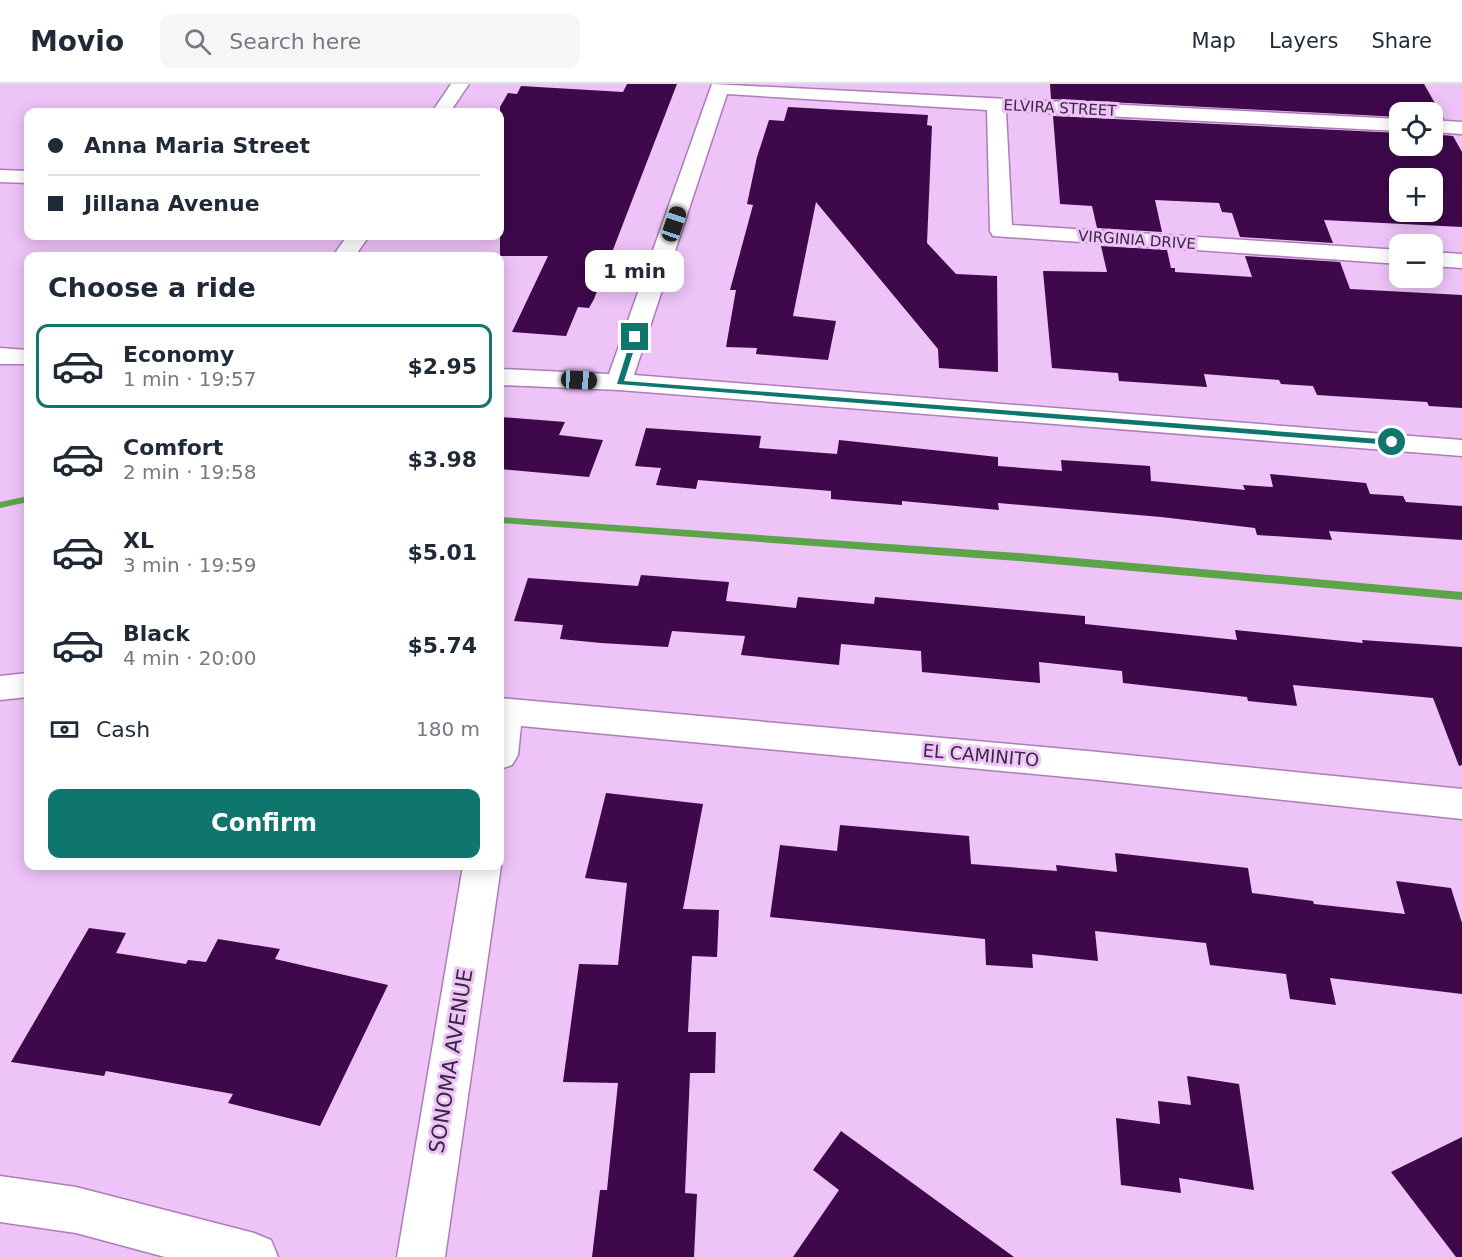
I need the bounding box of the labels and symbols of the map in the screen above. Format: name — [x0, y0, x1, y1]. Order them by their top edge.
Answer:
street label: ELVIRA STREET — [1003, 96, 1118, 120]
car — [660, 204, 688, 244]
street label: VIRGINIA DRIVE — [1078, 227, 1196, 253]
callout: 1 min — [586, 250, 684, 292]
route end — [621, 323, 648, 350]
car — [561, 370, 597, 390]
route start — [1378, 428, 1405, 455]
street label: EL CAMINITO — [922, 739, 1040, 771]
street label: SONOMA AVENUE — [425, 967, 477, 1155]

